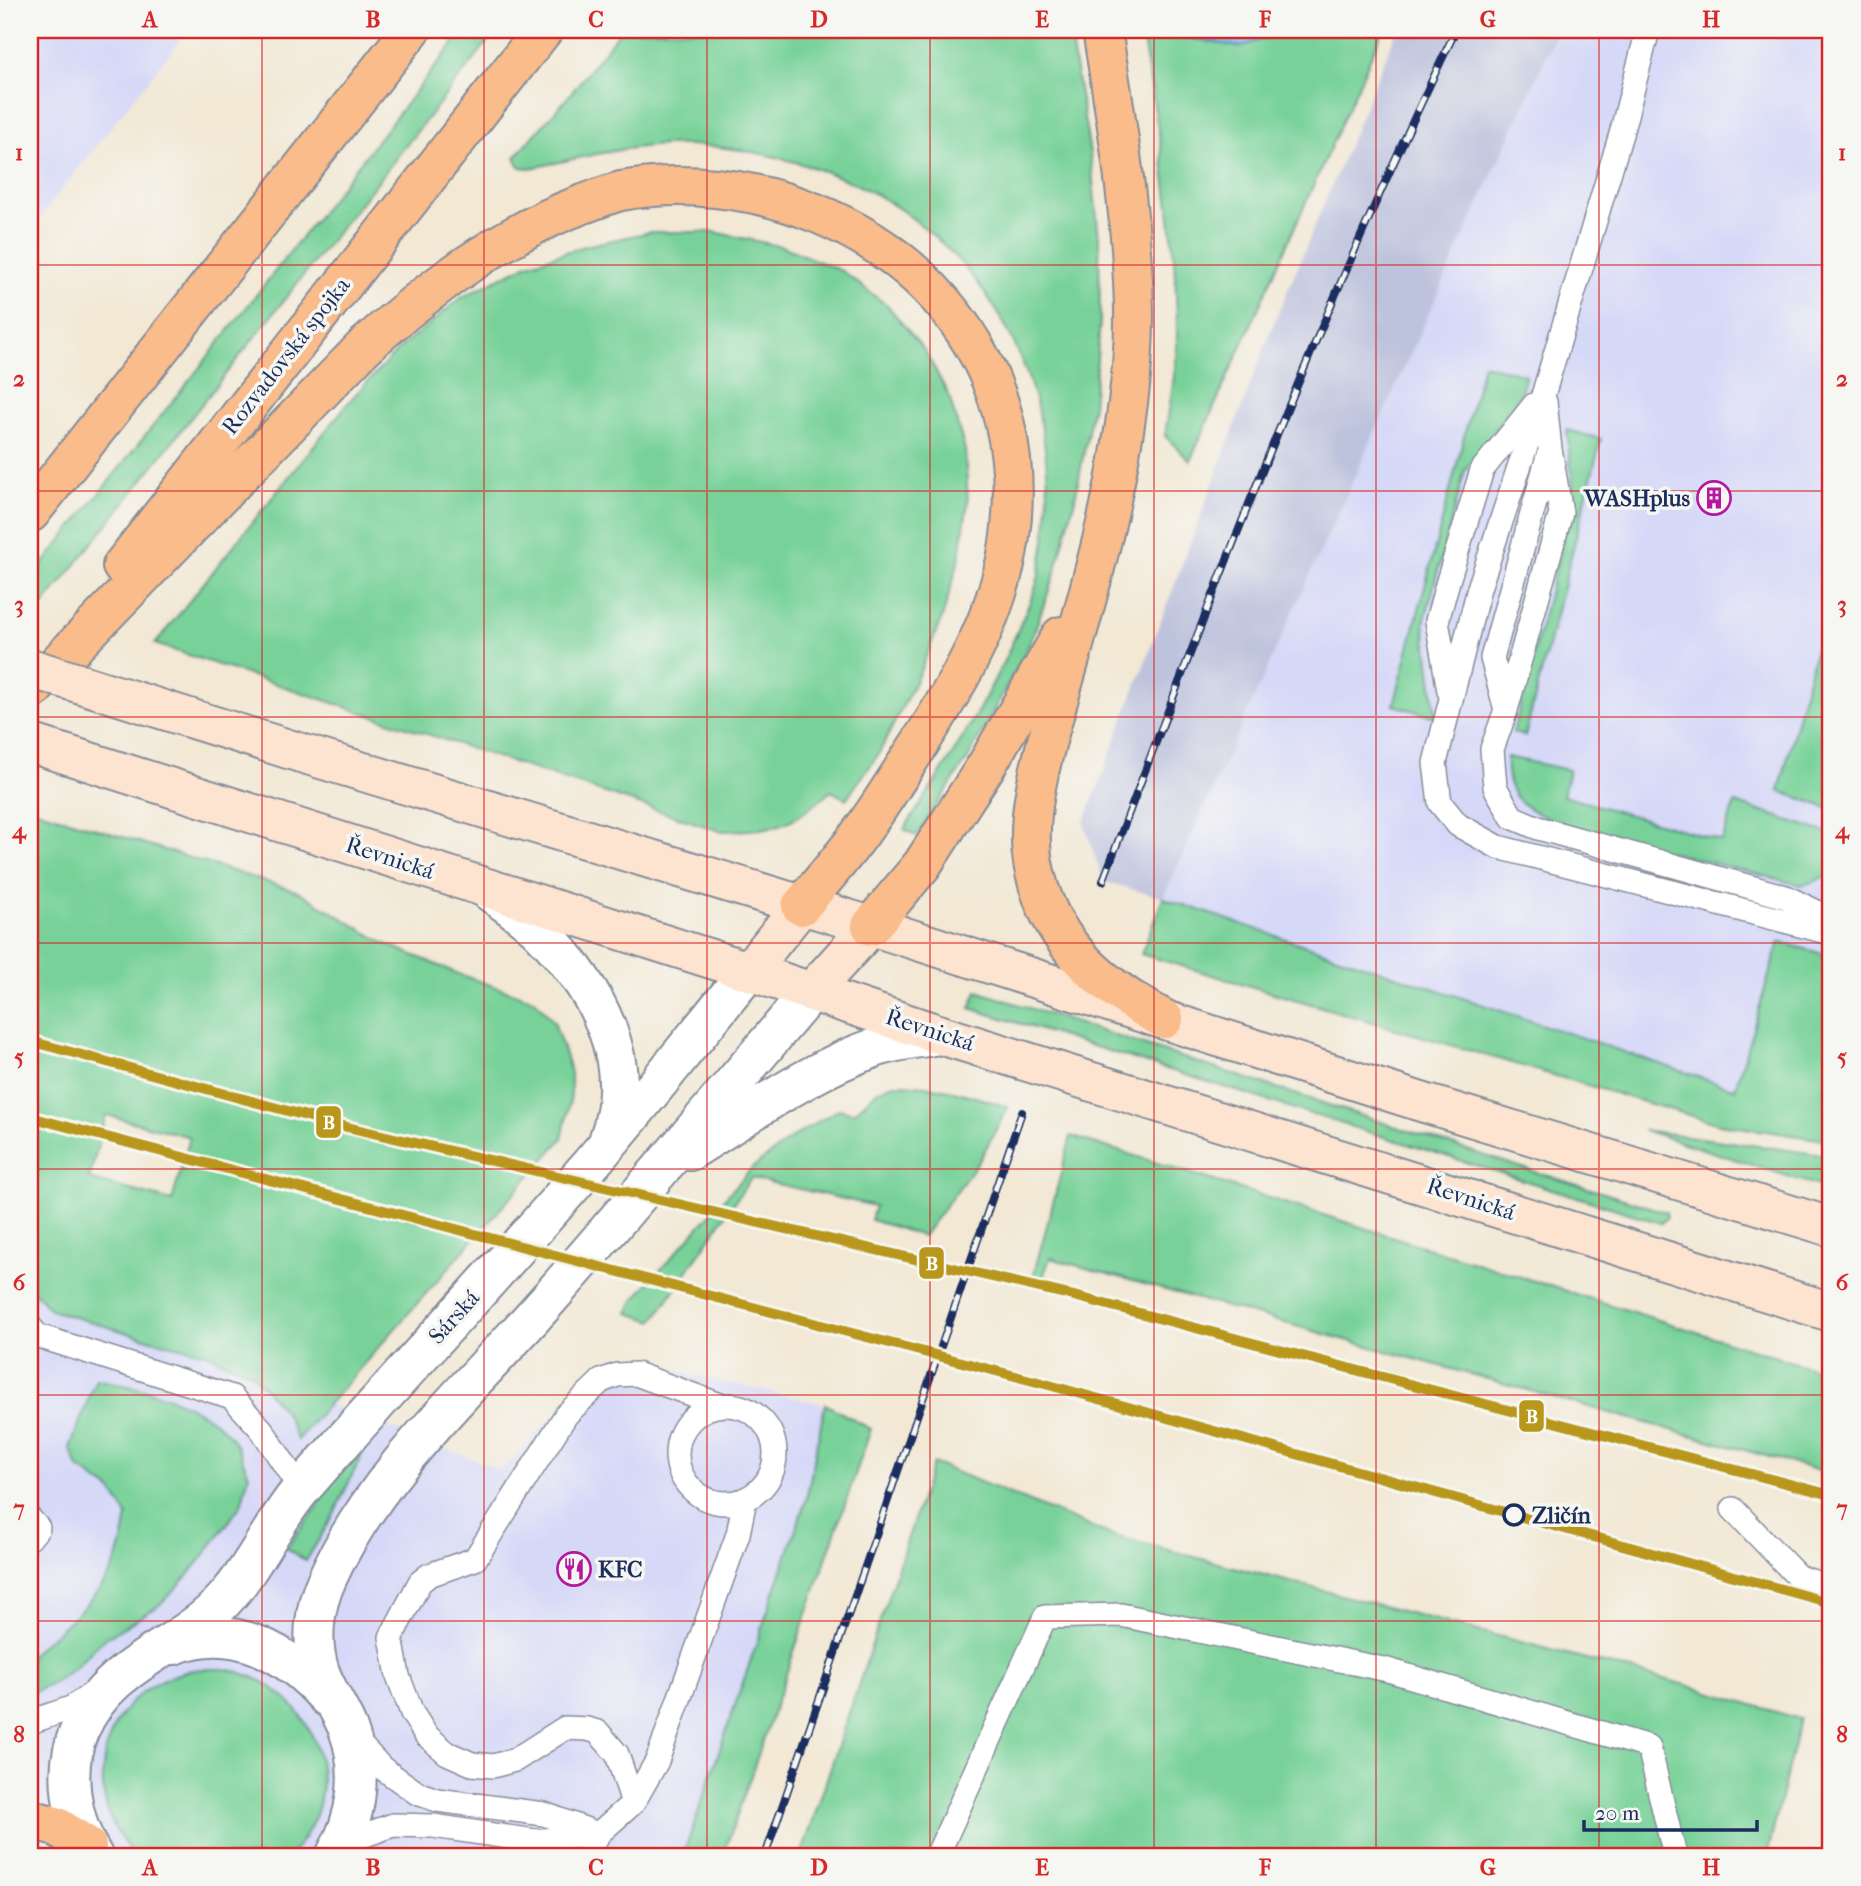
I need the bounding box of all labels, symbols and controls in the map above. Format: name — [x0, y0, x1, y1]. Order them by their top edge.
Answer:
text: A — [141, 6, 159, 33]
text: B — [366, 6, 381, 33]
text: C — [588, 6, 604, 33]
text: D — [810, 6, 828, 33]
text: E — [1035, 6, 1049, 33]
text: F — [1258, 6, 1272, 33]
text: G — [1480, 6, 1496, 33]
text: H — [1702, 6, 1720, 33]
text: 1 — [15, 139, 23, 166]
text: 1 — [1838, 139, 1846, 166]
street label: Rozvadovská spojka — [216, 272, 356, 440]
text: 2 — [13, 365, 25, 392]
text: 2 — [1836, 365, 1848, 392]
building icon: WASHplus — [1695, 479, 1733, 517]
place label: WASHplus — [1583, 485, 1691, 512]
text: 3 — [14, 591, 24, 618]
text: 3 — [1837, 591, 1847, 618]
text: 4 — [11, 817, 27, 844]
text: 4 — [1834, 817, 1850, 844]
street label: Řevnická — [342, 831, 438, 885]
street label: Řevnická — [882, 1003, 978, 1057]
text: 5 — [14, 1043, 24, 1070]
text: 5 — [1837, 1043, 1847, 1070]
line badge: B — [315, 1105, 342, 1139]
text: B — [323, 1112, 335, 1134]
street label: Řevnická — [1423, 1172, 1519, 1226]
line badge: B — [918, 1246, 945, 1280]
text: B — [926, 1253, 938, 1275]
text: 6 — [13, 1269, 26, 1296]
text: 6 — [1836, 1269, 1849, 1296]
street label: Sárská — [423, 1284, 485, 1350]
line badge: B — [1518, 1399, 1545, 1433]
text: B — [1526, 1406, 1538, 1428]
text: 7 — [12, 1495, 25, 1522]
text: 7 — [1835, 1495, 1848, 1522]
place label: Zličín — [1532, 1502, 1592, 1529]
marker: Zličín — [1503, 1504, 1525, 1526]
restaurant icon: KFC — [555, 1550, 593, 1588]
place label: KFC — [598, 1556, 643, 1583]
text: 8 — [13, 1721, 25, 1748]
text: 8 — [1836, 1721, 1848, 1748]
scale bar — [1584, 1788, 1758, 1832]
text: 20 m — [1595, 1801, 1640, 1825]
text: A — [141, 1854, 159, 1881]
text: B — [366, 1854, 381, 1881]
text: C — [588, 1854, 604, 1881]
text: D — [810, 1854, 828, 1881]
text: E — [1035, 1854, 1049, 1881]
text: F — [1258, 1854, 1272, 1881]
text: G — [1480, 1854, 1496, 1881]
text: H — [1702, 1854, 1720, 1881]

